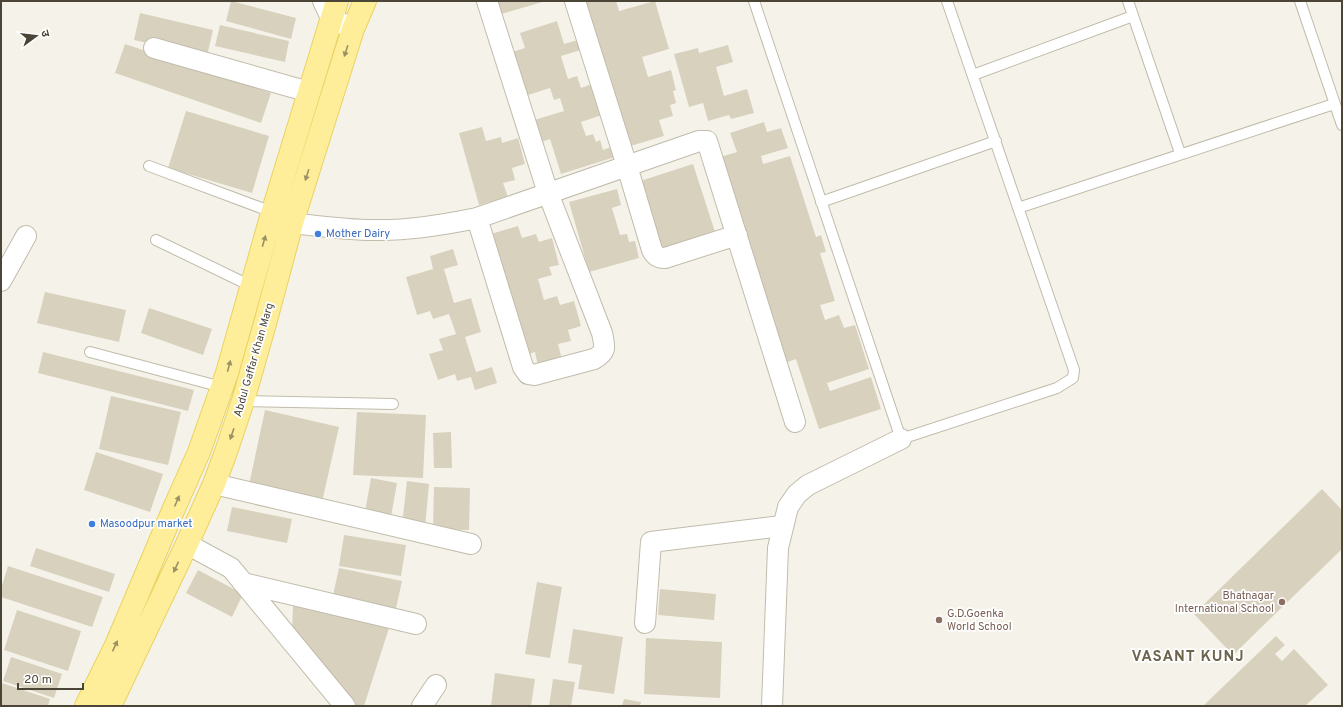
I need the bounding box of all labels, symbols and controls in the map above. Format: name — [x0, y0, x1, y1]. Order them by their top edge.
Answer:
north arrow — [16, 16, 56, 56]
text: उ — [37, 29, 52, 39]
one-way arrow — [343, 45, 349, 57]
one-way arrow — [304, 169, 310, 181]
place label: Mother Dairy — [326, 227, 390, 241]
marker: Mother Dairy — [313, 229, 323, 239]
one-way arrow — [261, 235, 267, 247]
street label: Abdul Gaffar Khan Marg — [231, 301, 277, 419]
one-way arrow — [226, 360, 232, 372]
one-way arrow — [229, 428, 235, 440]
one-way arrow — [174, 495, 180, 506]
place label: Masoodpur market — [100, 517, 193, 531]
marker: Masoodpur market — [87, 519, 97, 529]
one-way arrow — [173, 561, 179, 572]
place label: Bhatnagar International School — [1175, 589, 1275, 616]
marker: Bhatnagar International School — [1277, 597, 1287, 607]
place label: G.D.Goenka World School — [947, 607, 1012, 634]
marker: G.D.Goenka World School — [934, 615, 944, 625]
one-way arrow — [112, 640, 118, 652]
district label: VASANT KUNJ — [1132, 648, 1245, 667]
scale bar — [18, 665, 83, 691]
text: 20 m — [24, 672, 52, 688]

